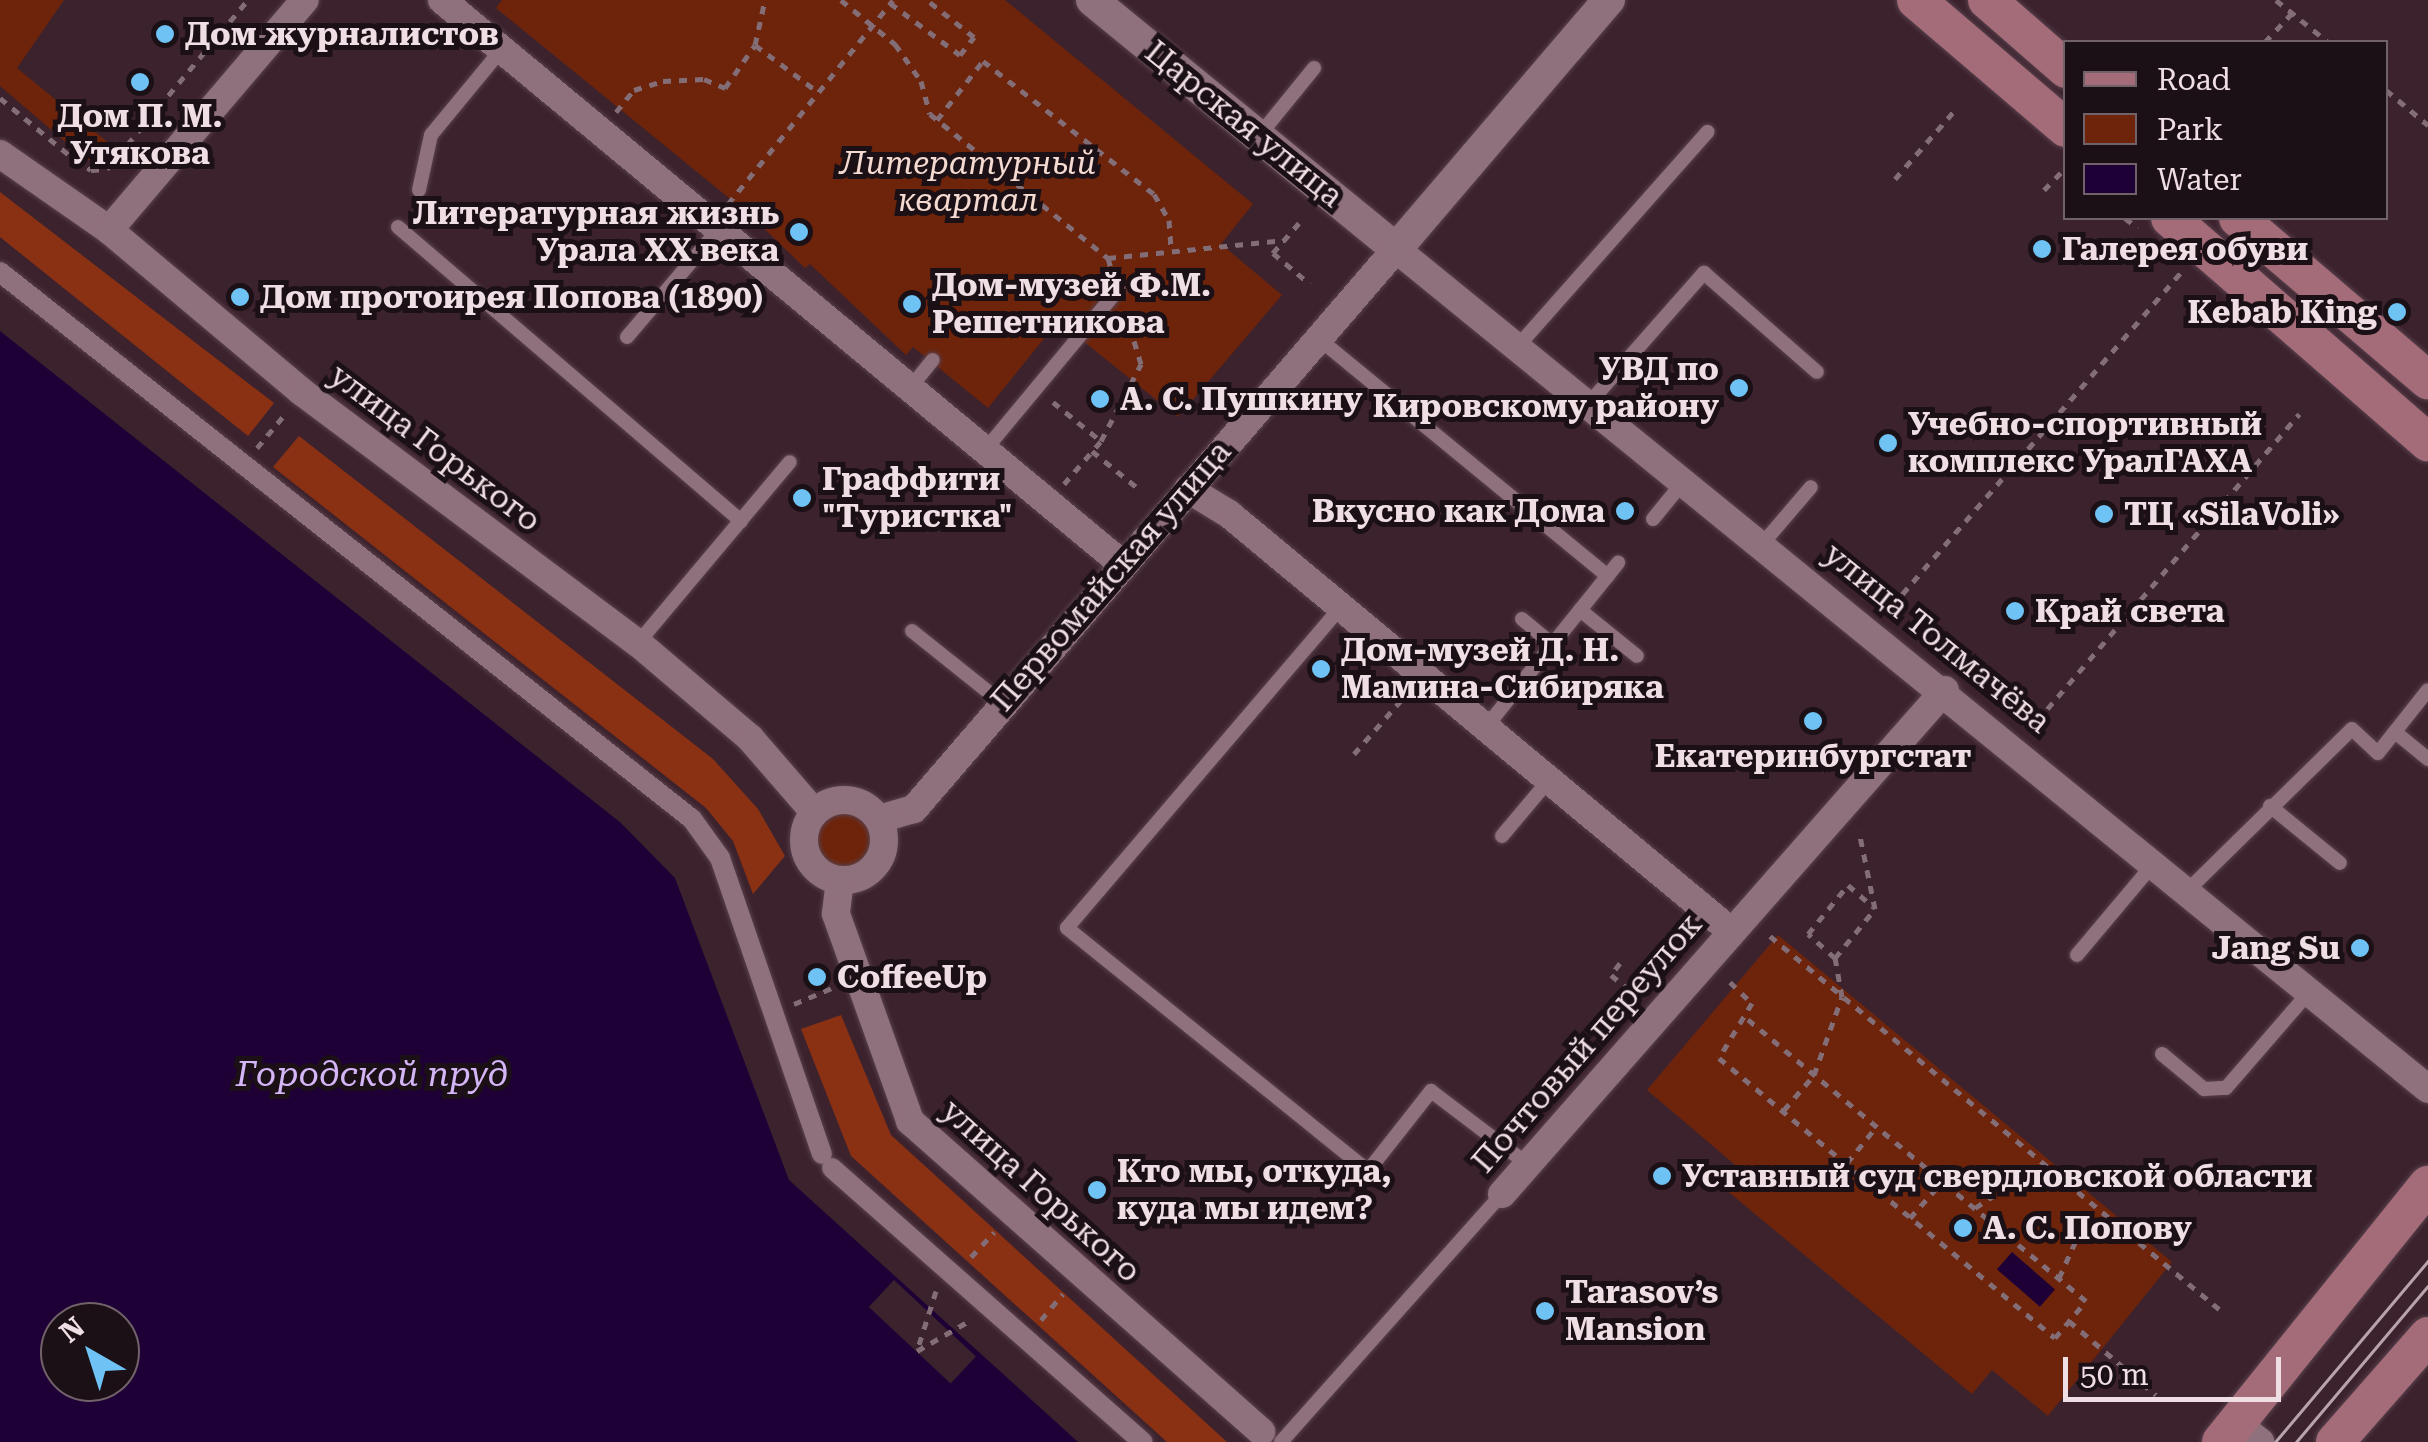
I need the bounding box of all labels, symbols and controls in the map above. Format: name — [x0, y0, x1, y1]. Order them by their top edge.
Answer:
place label: Дом журналистов — [185, 15, 499, 53]
marker: Дом журналистов — [154, 23, 176, 45]
street label: Царская улица — [1138, 33, 1350, 215]
legend — [2063, 40, 2388, 220]
text: Road — [2157, 62, 2231, 97]
marker: Дом П. М. Утякова — [129, 71, 151, 93]
place label: Дом П. М. Утякова — [57, 98, 223, 173]
text: Park — [2157, 112, 2223, 147]
park label: Литературный квартал — [840, 145, 1096, 220]
text: Water — [2157, 162, 2242, 197]
place label: Литературная жизнь Урала XX века — [413, 195, 779, 270]
marker: Литературная жизнь Урала XX века — [788, 221, 810, 243]
place label: Галерея обуви — [2062, 230, 2308, 268]
marker: Галерея обуви — [2031, 238, 2053, 260]
place label: Дом-музей Ф.М. Решетникова — [932, 267, 1211, 342]
place label: Дом протоирея Попова (1890) — [260, 278, 763, 316]
marker: Дом протоирея Попова (1890) — [229, 286, 251, 308]
marker: Дом-музей Ф.М. Решетникова — [901, 293, 923, 315]
place label: Kebab King — [2188, 293, 2377, 331]
marker: Kebab King — [2386, 301, 2408, 323]
place label: УВД по Кировскому району — [1373, 351, 1719, 426]
street label: улица Горького — [322, 356, 548, 540]
marker: УВД по Кировскому району — [1728, 377, 1750, 399]
place label: А. С. Пушкину — [1120, 380, 1363, 418]
marker: А. С. Пушкину — [1089, 388, 1111, 410]
place label: Учебно-спортивный комплекс УралГАХА — [1908, 406, 2262, 481]
marker: Учебно-спортивный комплекс УралГАХА — [1877, 432, 1899, 454]
street label: Первомайская улица — [983, 433, 1239, 719]
place label: Граффити "Туристка" — [822, 461, 1012, 536]
marker: Граффити "Туристка" — [791, 487, 813, 509]
place label: Вкусно как Дома — [1312, 492, 1605, 530]
place label: ТЦ «SilaVoli» — [2124, 495, 2340, 533]
marker: Вкусно как Дома — [1614, 500, 1636, 522]
marker: ТЦ «SilaVoli» — [2093, 503, 2115, 525]
street label: улица Толмачёва — [1816, 535, 2058, 741]
place label: Край света — [2035, 592, 2225, 630]
marker: Край света — [2004, 600, 2026, 622]
place label: Дом-музей Д. Н. Мамина-Сибиряка — [1341, 632, 1664, 707]
marker: Дом-музей Д. Н. Мамина-Сибиряка — [1310, 658, 1332, 680]
marker: Екатеринбургстат — [1802, 710, 1824, 732]
place label: Екатеринбургстат — [1655, 737, 1971, 775]
street label: Почтовый переулок — [1464, 906, 1710, 1180]
place label: Jang Su — [2212, 929, 2340, 967]
marker: Jang Su — [2349, 937, 2371, 959]
place label: CoffeeUp — [837, 958, 987, 996]
marker: CoffeeUp — [806, 966, 828, 988]
water label: Городской пруд — [236, 1054, 508, 1096]
street label: улица Горького — [934, 1092, 1148, 1290]
place label: Кто мы, откуда, куда мы идем? — [1117, 1153, 1391, 1228]
place label: Уставный суд свердловской области — [1682, 1157, 2313, 1195]
marker: Уставный суд свердловской области — [1651, 1165, 1673, 1187]
marker: Кто мы, откуда, куда мы идем? — [1086, 1179, 1108, 1201]
place label: А. С. Попову — [1983, 1209, 2192, 1247]
marker: А. С. Попову — [1952, 1217, 1974, 1239]
place label: Tarasov’s Mansion — [1565, 1274, 1718, 1349]
marker: Tarasov’s Mansion — [1534, 1300, 1556, 1322]
north arrow — [40, 1302, 140, 1402]
text: N — [53, 1310, 91, 1349]
scale bar — [2068, 1337, 2286, 1399]
text: 50 m — [2080, 1357, 2149, 1392]

